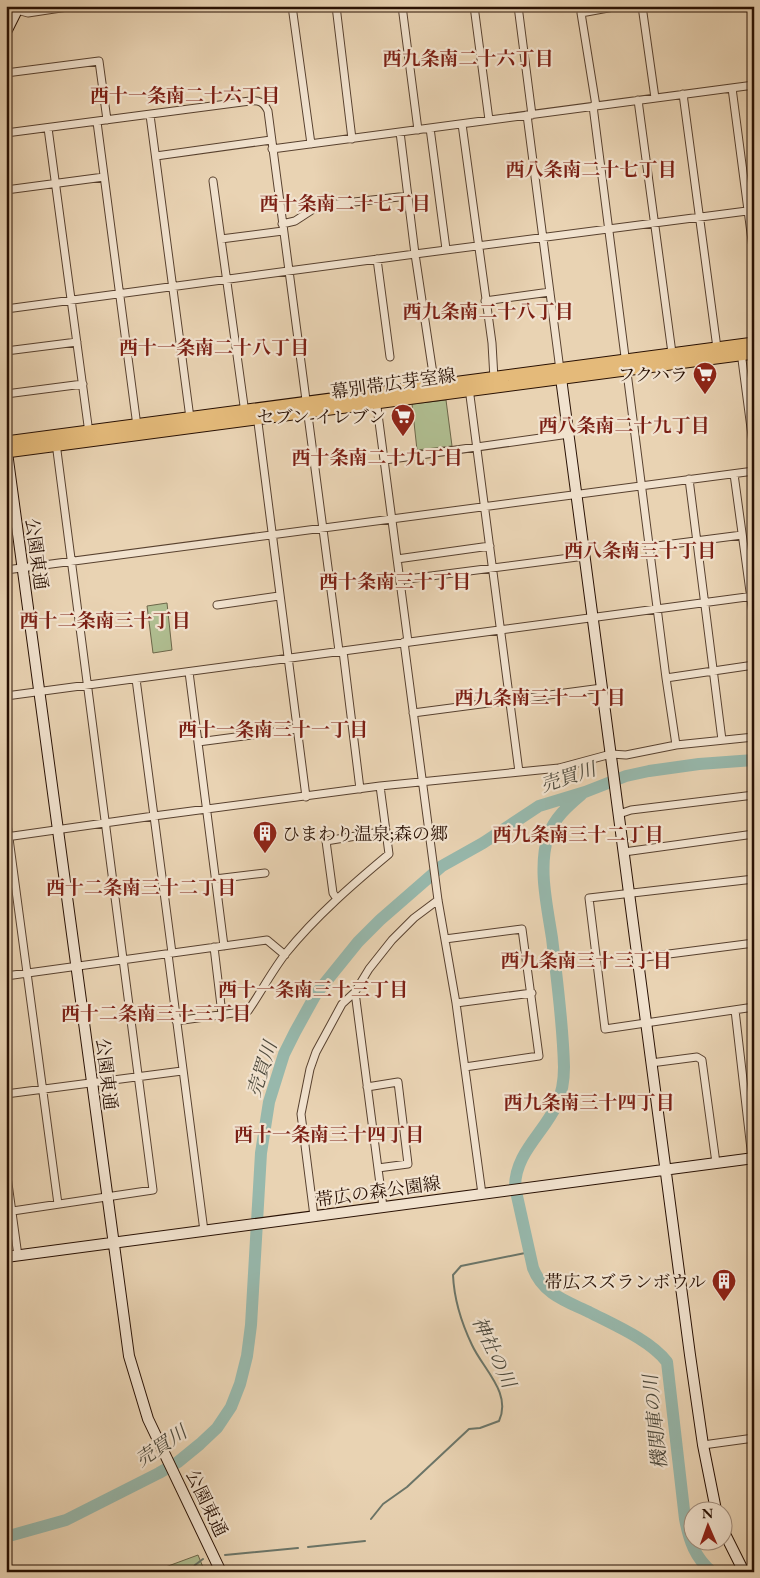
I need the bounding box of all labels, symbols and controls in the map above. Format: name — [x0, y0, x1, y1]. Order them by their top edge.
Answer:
district label: 西九条南二十六丁目 — [382, 46, 554, 71]
district label: 西十一条南二十六丁目 — [90, 83, 280, 108]
district label: 西八条南二十七丁目 — [505, 157, 677, 182]
district label: 西十条南二十七丁目 — [259, 191, 431, 216]
district label: 西九条南二十八丁目 — [402, 299, 574, 324]
district label: 西十一条南二十八丁目 — [119, 335, 309, 360]
supermarket icon: フクハラ — [692, 361, 718, 395]
street label: 幕別帯広芽室線 — [329, 363, 457, 403]
place label: フクハラ — [618, 363, 688, 386]
supermarket icon: セブン-イレブン — [390, 403, 416, 437]
place label: セブン-イレブン — [257, 405, 386, 428]
district label: 西八条南二十九丁目 — [538, 413, 710, 438]
district label: 西十条南二十九丁目 — [291, 445, 463, 470]
street label: 公園東通 — [21, 517, 53, 591]
district label: 西八条南三十丁目 — [564, 538, 716, 563]
district label: 西十条南三十丁目 — [319, 569, 471, 594]
district label: 西十二条南三十丁目 — [19, 608, 191, 633]
district label: 西九条南三十一丁目 — [454, 685, 626, 710]
district label: 西十一条南三十一丁目 — [178, 717, 368, 742]
water label: 売買川 — [537, 756, 601, 798]
building icon: ひまわり温泉;森の郷 — [252, 820, 278, 854]
place label: ひまわり温泉;森の郷 — [282, 822, 448, 845]
district label: 西九条南三十二丁目 — [492, 822, 664, 847]
district label: 西十二条南三十二丁目 — [46, 875, 236, 900]
district label: 西九条南三十三丁目 — [500, 948, 672, 973]
district label: 西十一条南三十三丁目 — [218, 977, 408, 1002]
district label: 西十二条南三十三丁目 — [61, 1001, 251, 1026]
water label: 売買川 — [241, 1036, 283, 1100]
street label: 公園東通 — [91, 1037, 123, 1111]
district label: 西九条南三十四丁目 — [503, 1090, 675, 1115]
district label: 西十一条南三十四丁目 — [234, 1122, 424, 1147]
street label: 帯広の森公園線 — [314, 1171, 442, 1211]
building icon: 帯広スズランボウル — [711, 1268, 737, 1302]
place label: 帯広スズランボウル — [545, 1270, 706, 1293]
water label: 神社の川 — [467, 1312, 522, 1394]
water label: 機関庫の川 — [637, 1371, 672, 1471]
water label: 売買川 — [130, 1419, 193, 1472]
street label: 公園東通 — [181, 1466, 233, 1540]
north arrow — [682, 1500, 732, 1550]
text: N — [702, 1504, 714, 1522]

